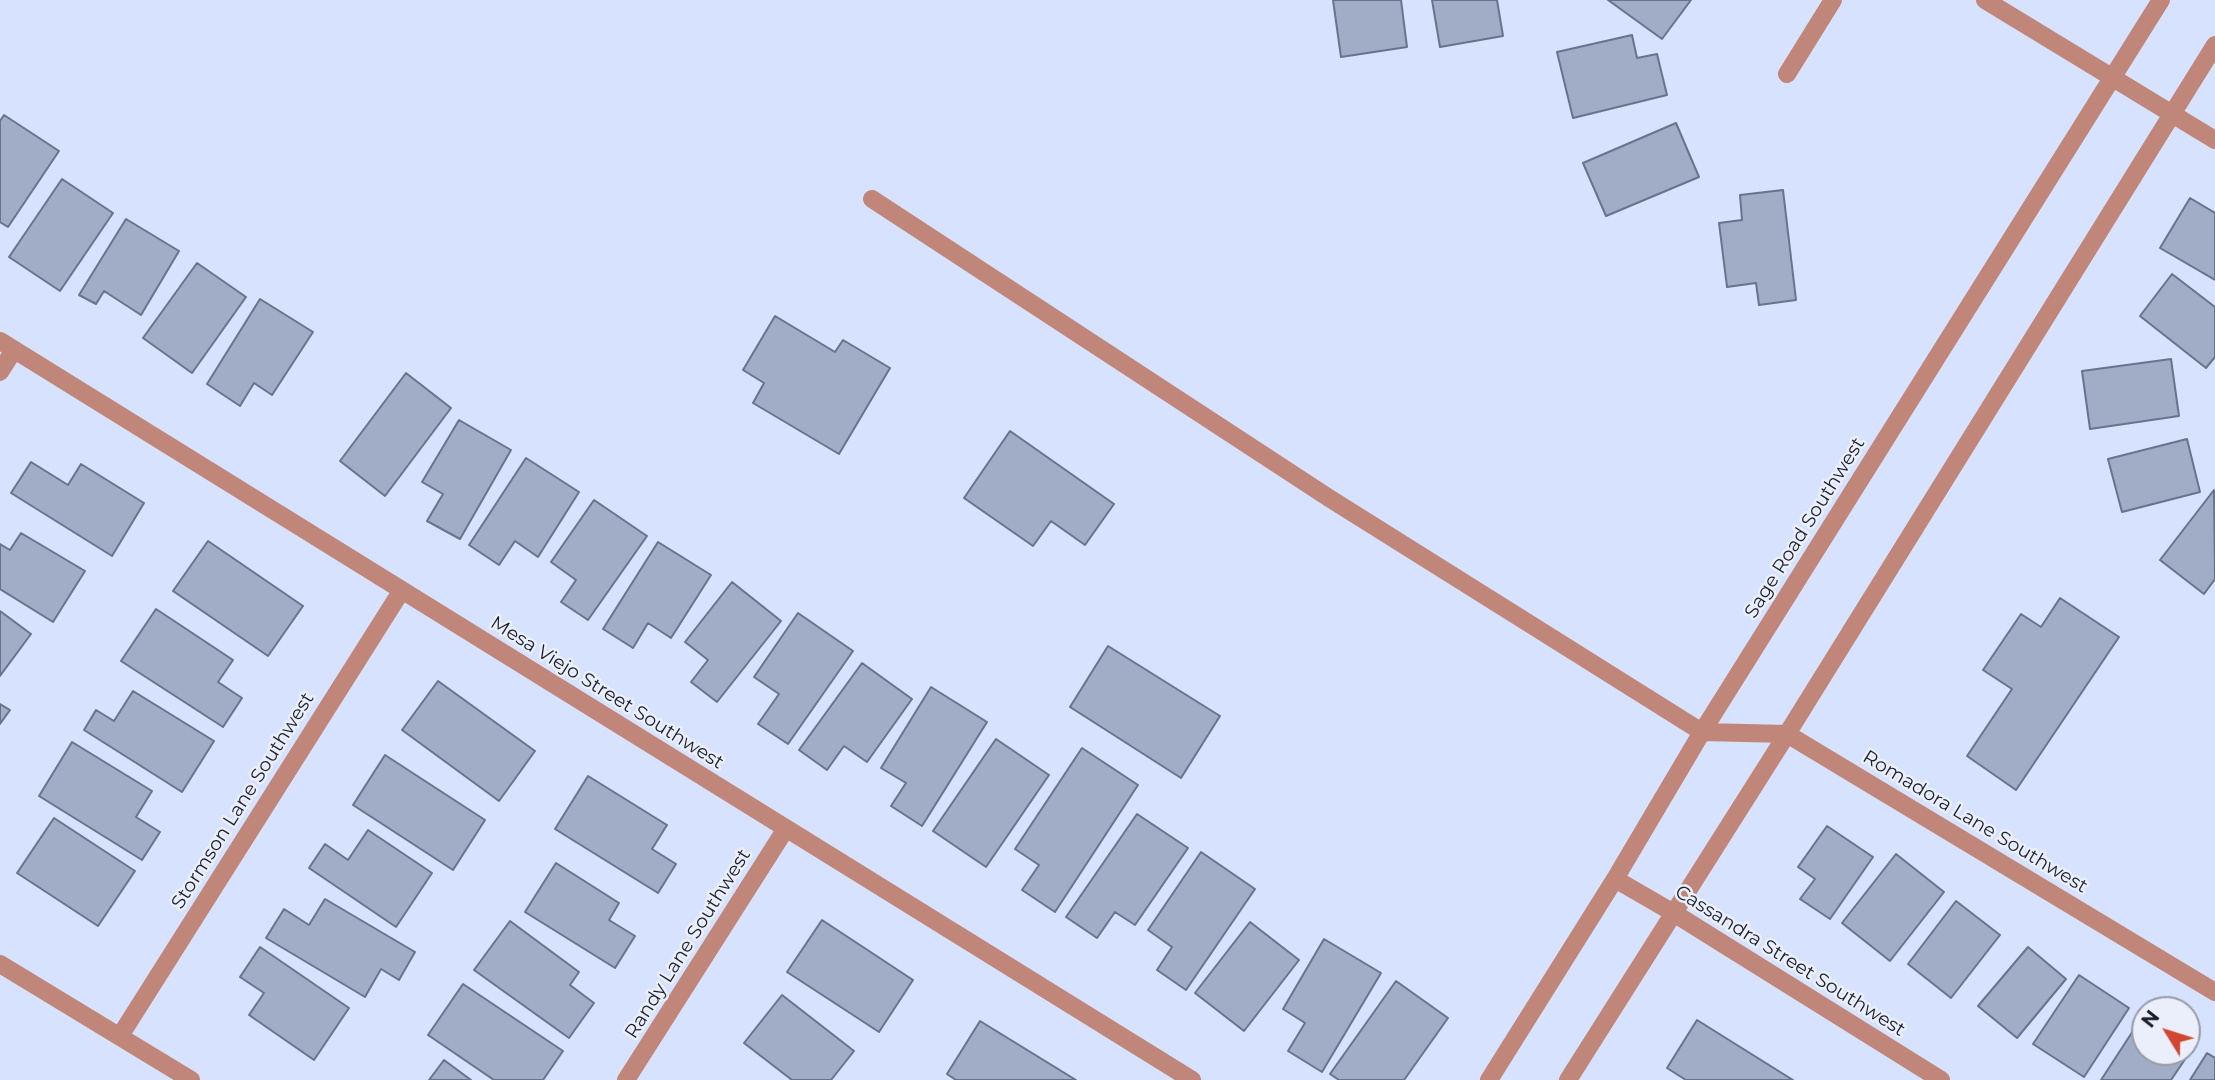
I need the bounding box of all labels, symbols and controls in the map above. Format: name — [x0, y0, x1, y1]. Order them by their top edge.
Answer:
street label: Sage Road Southwest — [1740, 433, 1870, 623]
street label: Mesa Viejo Street Southwest — [486, 612, 728, 774]
street label: Stormson Lane Southwest — [167, 689, 319, 913]
street label: Romadora Lane Southwest — [1858, 746, 2092, 898]
street label: Randy Lane Southwest — [620, 845, 756, 1043]
street label: Cassandra Street Southwest — [1671, 881, 1909, 1041]
north arrow — [2131, 996, 2201, 1066]
text: N — [2137, 1006, 2164, 1032]

